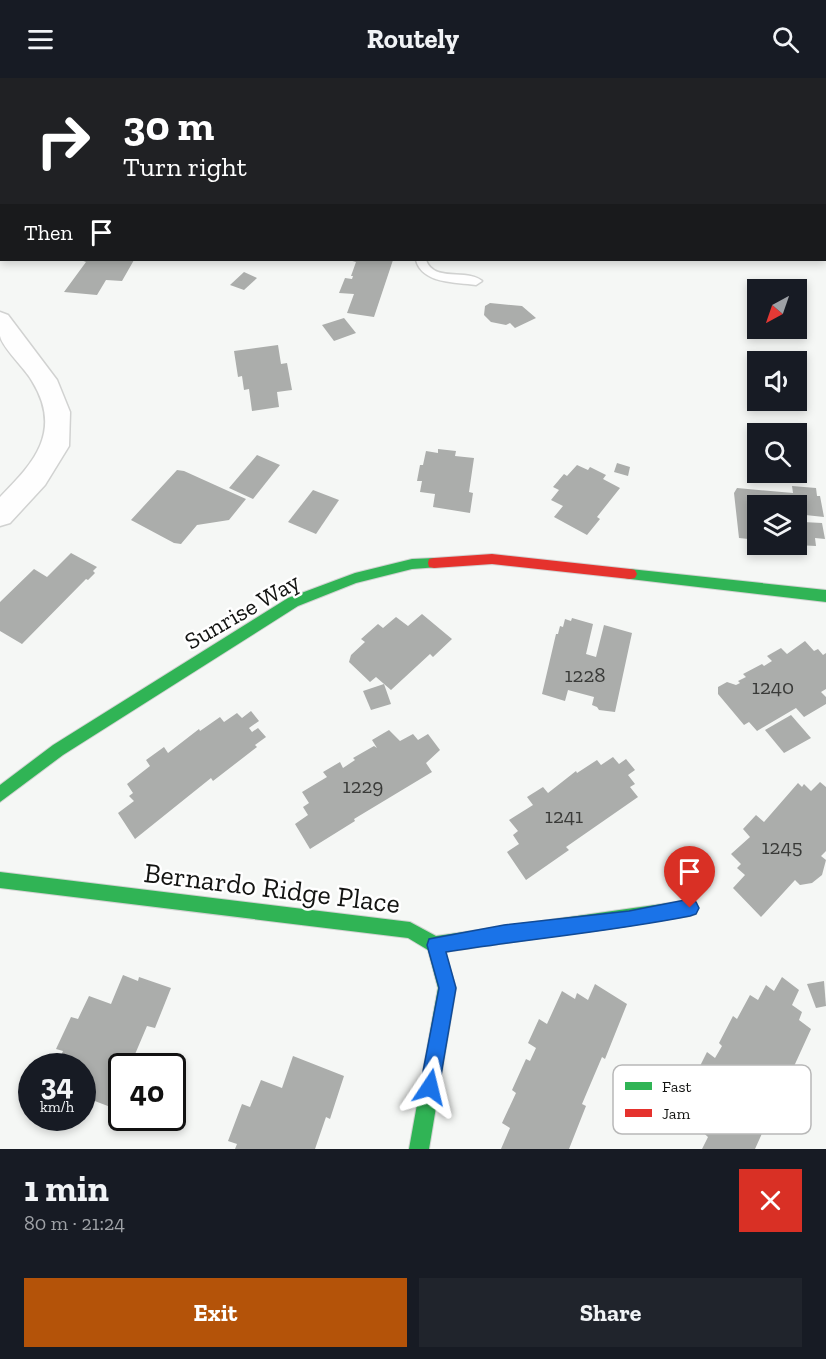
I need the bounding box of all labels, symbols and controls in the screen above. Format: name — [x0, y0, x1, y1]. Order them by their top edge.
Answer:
icon: menu — [24, 23, 57, 56]
text: Routely — [367, 23, 459, 55]
icon: search — [769, 23, 802, 56]
text: 30 m — [123, 100, 214, 151]
icon: right — [24, 102, 102, 180]
text: Turn right — [123, 151, 247, 183]
icon: arrive — [85, 216, 118, 249]
text: Then — [24, 219, 73, 246]
north arrow — [747, 279, 807, 339]
map controls — [747, 279, 807, 555]
button: sound — [747, 351, 807, 411]
button: search — [747, 423, 807, 483]
button: layers — [747, 495, 807, 555]
street label: Sunrise Way — [179, 566, 305, 656]
house number: 1228 — [564, 662, 606, 687]
house number: 1240 — [752, 674, 794, 699]
house number: 1229 — [343, 773, 383, 798]
house number: 1241 — [545, 803, 583, 828]
house number: 1245 — [762, 834, 802, 859]
pin — [664, 846, 715, 908]
icon: arrive — [673, 855, 706, 888]
street label: Bernardo Ridge Place — [142, 856, 402, 920]
speed limit sign: 40 — [108, 1053, 186, 1131]
position arrow — [398, 1055, 462, 1119]
legend — [613, 1065, 811, 1134]
text: 34 — [40, 1067, 74, 1103]
text: Fast — [662, 1077, 691, 1096]
text: km/h — [40, 1098, 74, 1116]
text: Jam — [662, 1104, 691, 1123]
text: 1 min — [24, 1167, 109, 1210]
button: close — [739, 1169, 802, 1232]
text: 80 m · 21:24 — [24, 1211, 125, 1235]
button: Exit — [24, 1278, 407, 1347]
button: Share — [419, 1278, 802, 1347]

